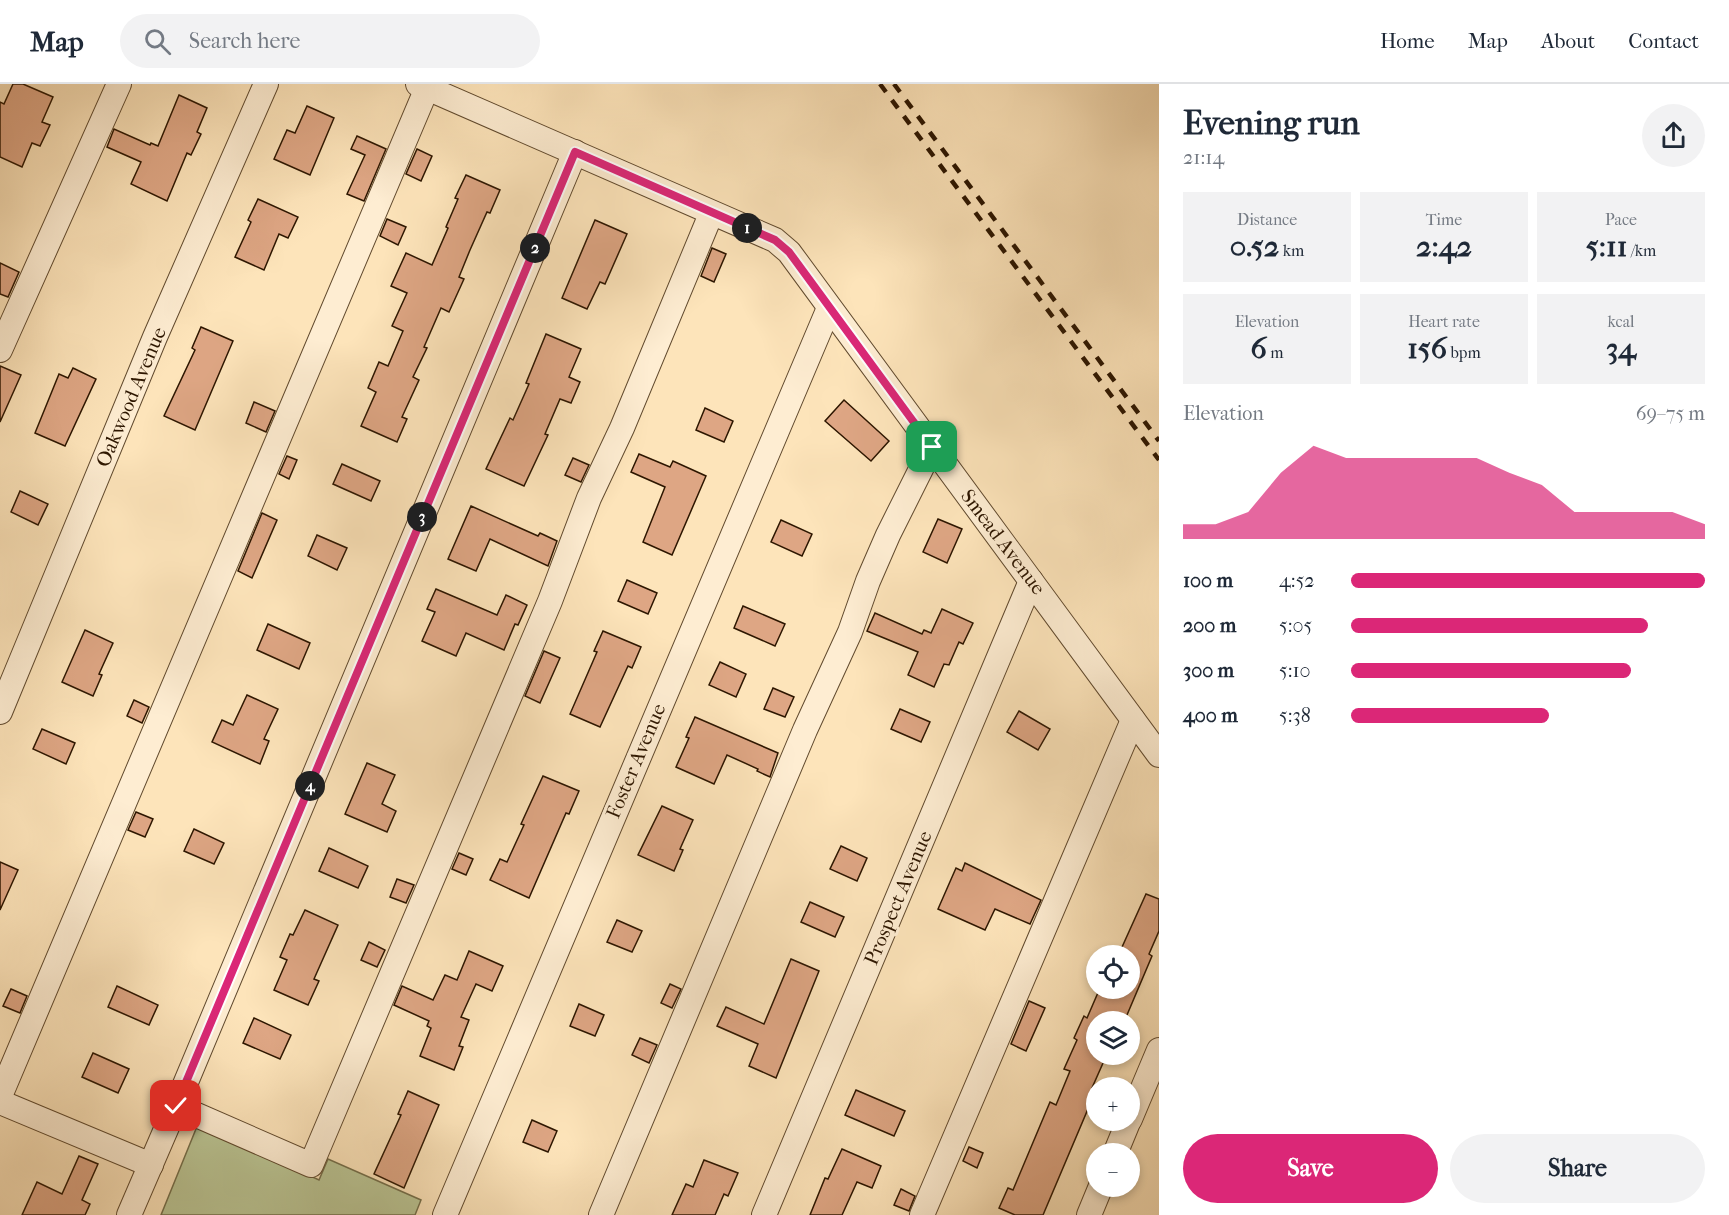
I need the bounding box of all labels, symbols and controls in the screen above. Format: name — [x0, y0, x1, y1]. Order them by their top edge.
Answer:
search box — [120, 14, 540, 68]
text: Map — [30, 25, 84, 58]
icon: search — [141, 25, 174, 58]
text: Search here — [189, 28, 300, 54]
text: Home — [1380, 29, 1435, 53]
text: Map — [1468, 29, 1508, 53]
text: About — [1541, 29, 1595, 53]
text: Contact — [1628, 29, 1699, 53]
text: Evening run — [1183, 104, 1360, 143]
button: share — [1642, 104, 1705, 167]
text: 21:14 — [1183, 146, 1224, 169]
text: Distance — [1237, 210, 1297, 229]
text: Time — [1426, 210, 1462, 229]
text: Pace — [1605, 210, 1637, 229]
pin: 1 — [732, 213, 762, 243]
text: 1 — [744, 218, 750, 237]
text: 0.52 — [1230, 229, 1279, 264]
text: 2:42 — [1416, 229, 1472, 264]
text: 5:11 — [1586, 229, 1627, 264]
pin: 2 — [520, 233, 550, 263]
text: 2 — [531, 238, 539, 257]
text: km — [1279, 241, 1304, 260]
text: /km — [1627, 241, 1656, 260]
text: Elevation — [1235, 312, 1299, 331]
text: Heart rate — [1408, 312, 1480, 331]
text: kcal — [1608, 312, 1634, 331]
street label: Oakwood Avenue — [91, 323, 171, 470]
text: 6 — [1251, 331, 1267, 366]
text: 156 — [1407, 331, 1447, 366]
text: 34 — [1606, 331, 1636, 366]
text: m — [1267, 343, 1283, 362]
text: bpm — [1447, 343, 1481, 362]
text: Elevation — [1183, 402, 1264, 425]
text: 69–75 m — [1636, 402, 1705, 425]
pin — [906, 421, 957, 472]
icon: arrive — [915, 430, 948, 463]
street label: Smead Avenue — [956, 485, 1050, 599]
pin: 3 — [407, 502, 437, 532]
text: 3 — [419, 507, 425, 526]
text: 100 m — [1183, 569, 1233, 592]
text: 4:52 — [1279, 569, 1315, 592]
text: 200 m — [1183, 614, 1236, 637]
text: 5:05 — [1279, 614, 1312, 637]
text: 300 m — [1183, 659, 1234, 682]
text: 5:10 — [1279, 659, 1311, 682]
street label: Foster Avenue — [601, 700, 671, 822]
text: 400 m — [1183, 704, 1238, 727]
text: 5:38 — [1279, 704, 1311, 727]
pin: 4 — [295, 771, 325, 801]
text: 4 — [305, 776, 315, 795]
street label: Prospect Avenue — [859, 827, 937, 969]
map controls — [1086, 945, 1140, 1197]
button: locate — [1086, 945, 1140, 999]
button: layers — [1086, 1011, 1140, 1065]
button: + — [1086, 1077, 1140, 1131]
pin — [150, 1080, 201, 1131]
icon: check — [159, 1089, 192, 1122]
button: Save — [1183, 1134, 1438, 1203]
button: Share — [1450, 1134, 1705, 1203]
button: − — [1086, 1143, 1140, 1197]

